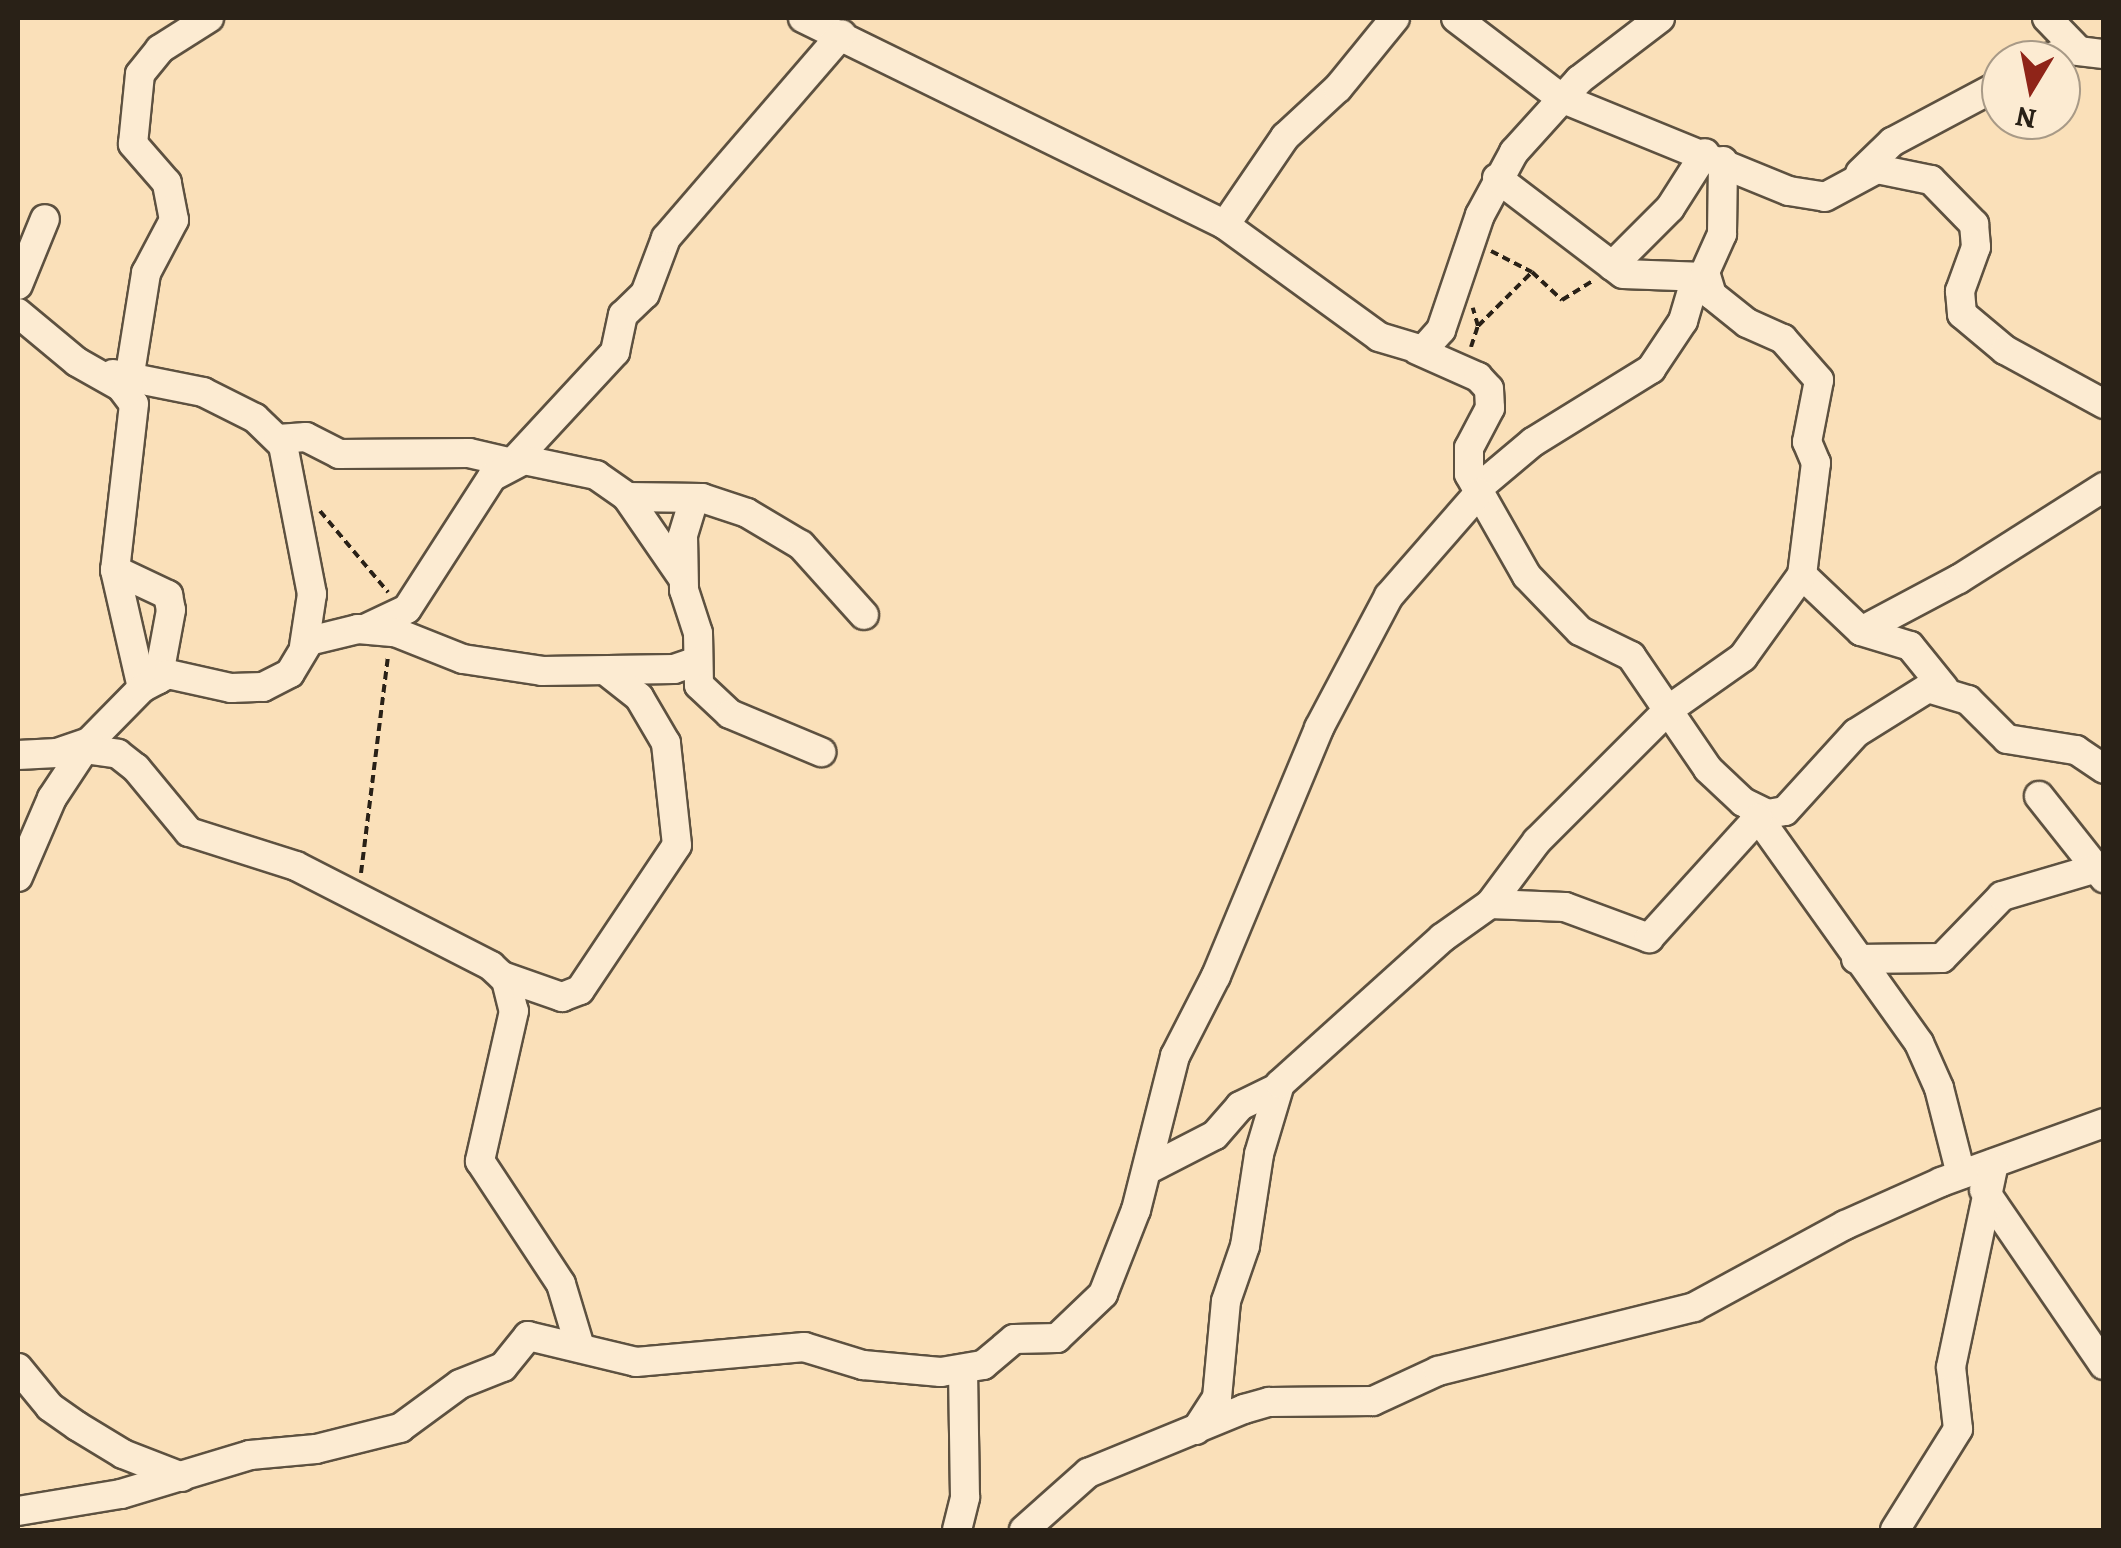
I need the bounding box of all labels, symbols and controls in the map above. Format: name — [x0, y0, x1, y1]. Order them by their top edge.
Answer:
north arrow — [1981, 40, 2081, 140]
text: N — [2013, 97, 2039, 138]

